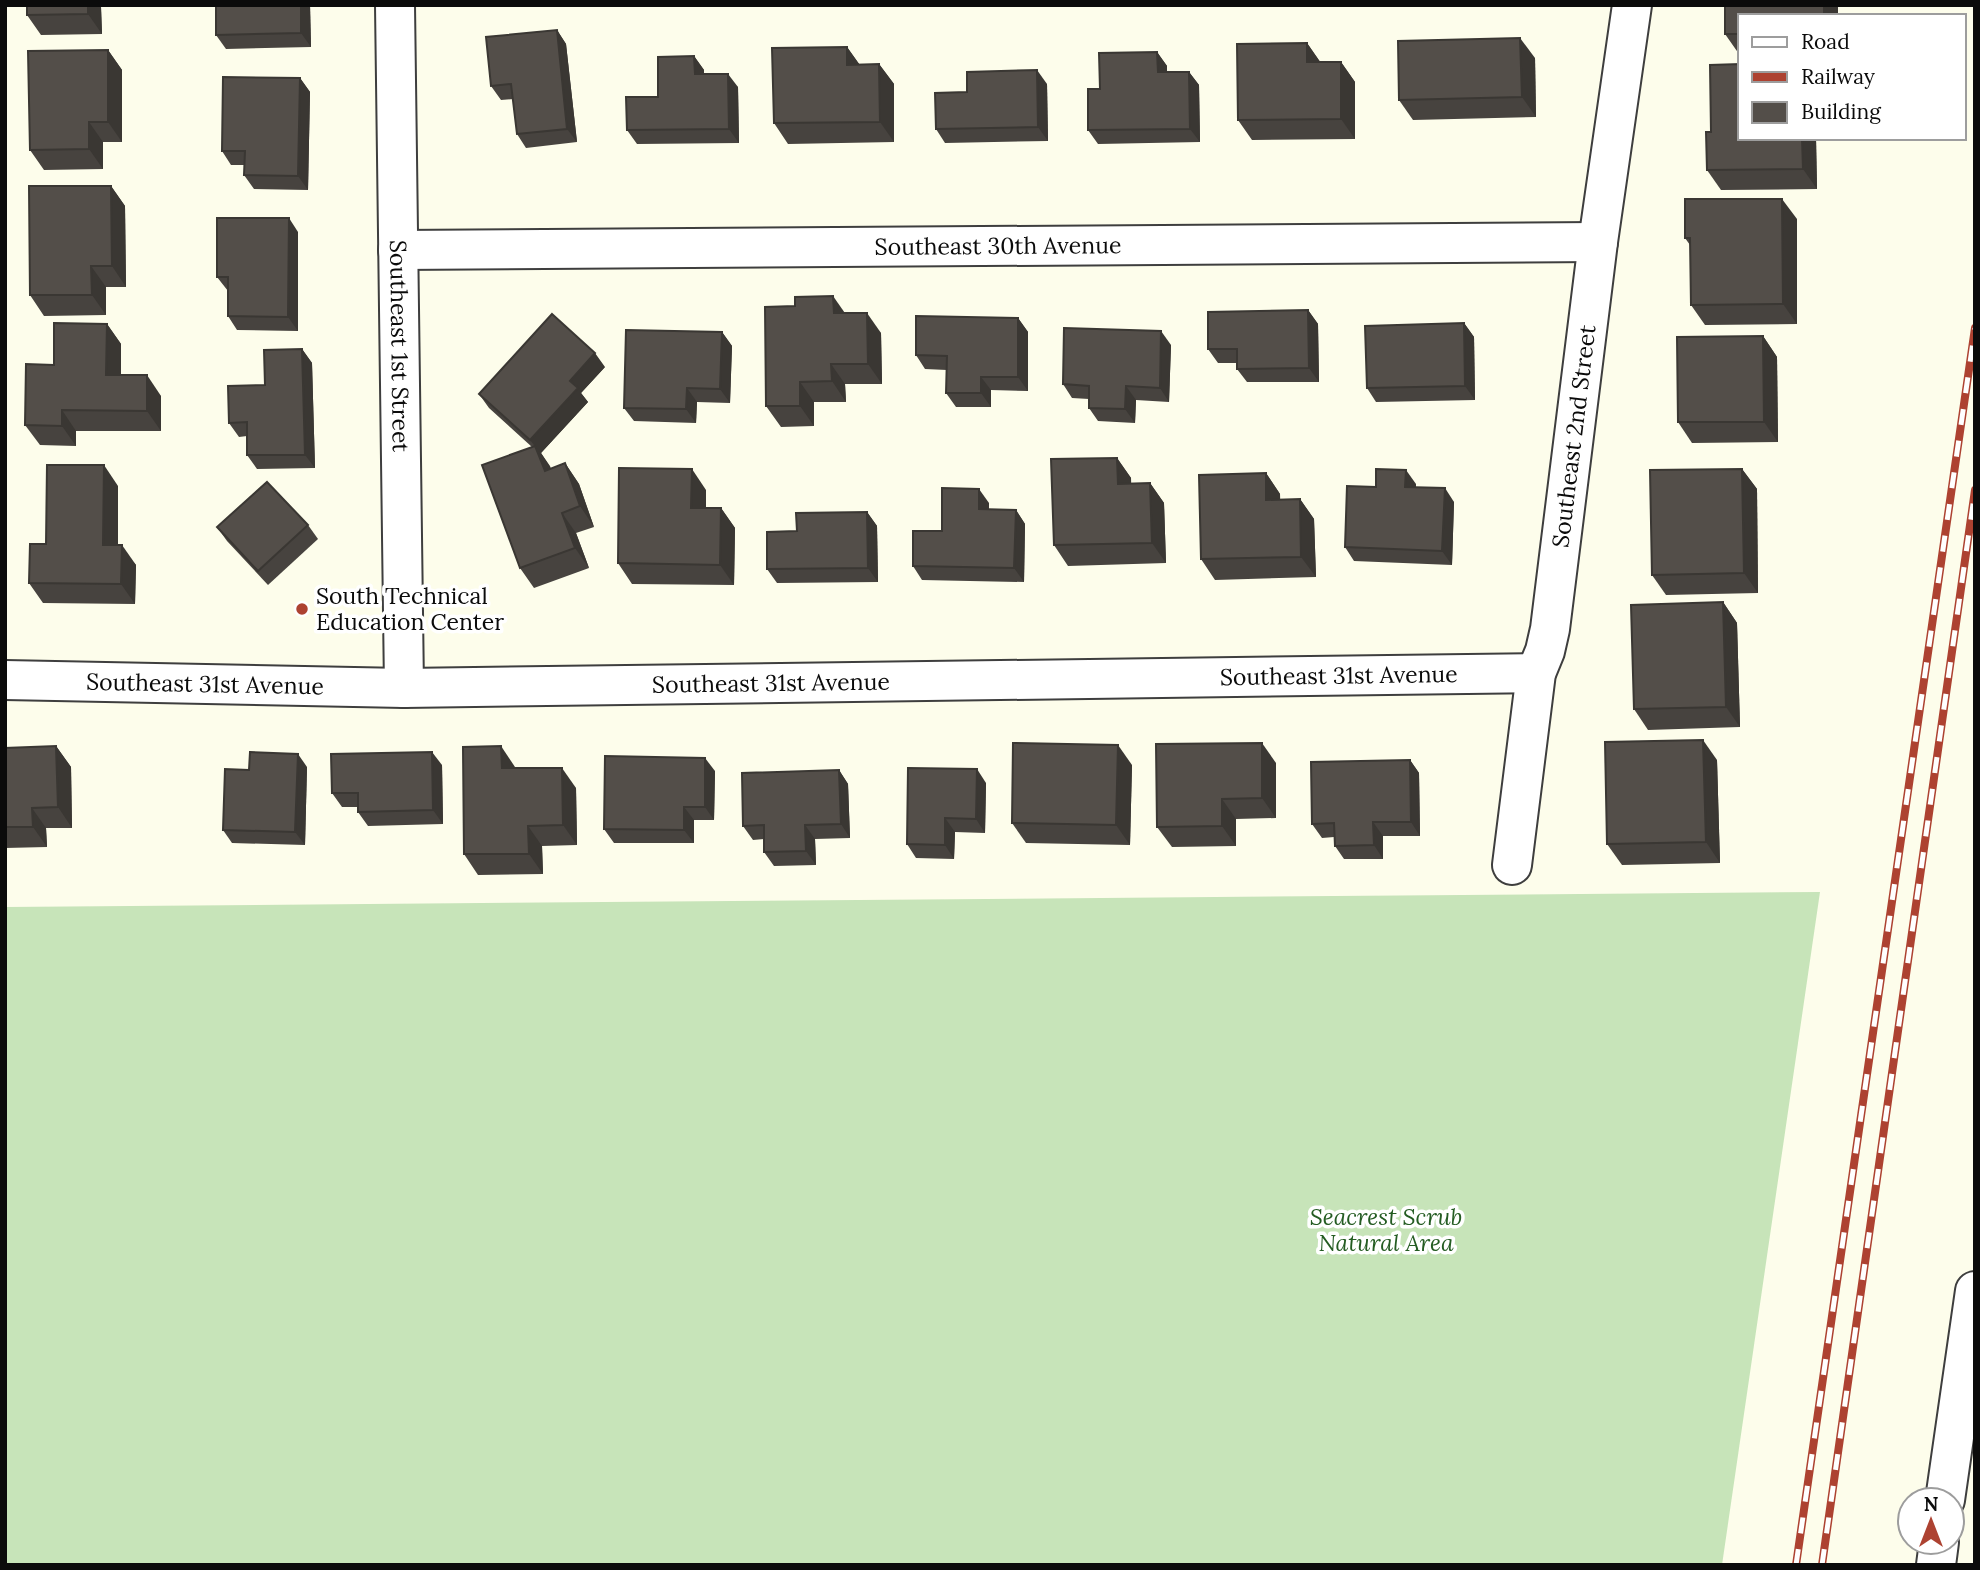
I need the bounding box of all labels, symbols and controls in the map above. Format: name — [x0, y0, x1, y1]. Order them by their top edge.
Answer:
legend — [1738, 14, 1966, 140]
text: Road — [1801, 28, 1850, 55]
text: Railway — [1801, 63, 1875, 90]
text: Building — [1801, 98, 1881, 125]
street label: Southeast 30th Avenue — [874, 230, 1121, 261]
street label: Southeast 1st Street — [384, 240, 416, 452]
street label: Southeast 2nd Street — [1545, 323, 1602, 549]
place label: South Technical Education Center — [316, 581, 504, 636]
marker: South Technical Education Center — [294, 601, 310, 617]
street label: Southeast 31st Avenue — [1220, 659, 1458, 691]
street label: Southeast 31st Avenue — [86, 667, 324, 700]
street label: Southeast 31st Avenue — [652, 667, 890, 699]
park label: Seacrest Scrub Natural Area — [1310, 1202, 1462, 1257]
north arrow — [1896, 1486, 1966, 1556]
text: N — [1924, 1492, 1939, 1516]

